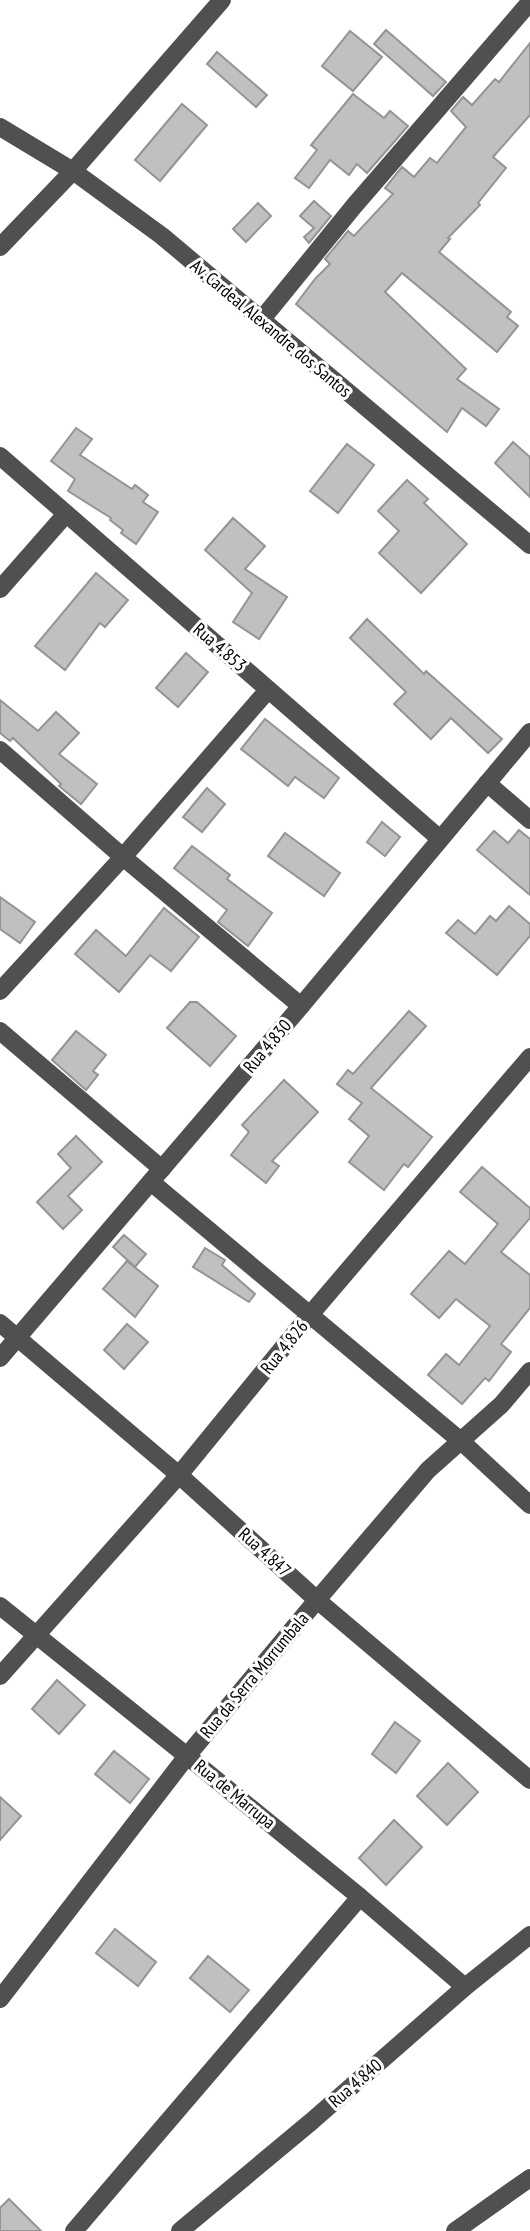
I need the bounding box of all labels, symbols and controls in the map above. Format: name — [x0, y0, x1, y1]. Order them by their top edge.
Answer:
street label: Av. Cardeal Alexandre dos Santos — [186, 254, 356, 402]
street label: Rua 4.853 — [189, 618, 251, 676]
street label: Rua 4.830 — [238, 1014, 296, 1078]
street label: Rua 4.826 — [255, 1315, 313, 1379]
street label: Rua 4.847 — [234, 1522, 296, 1582]
street label: Rua da Serra Morrumbala — [195, 1607, 313, 1743]
street label: Rua de Marrupa — [190, 1754, 280, 1834]
street label: Rua 4.840 — [324, 2054, 386, 2112]

